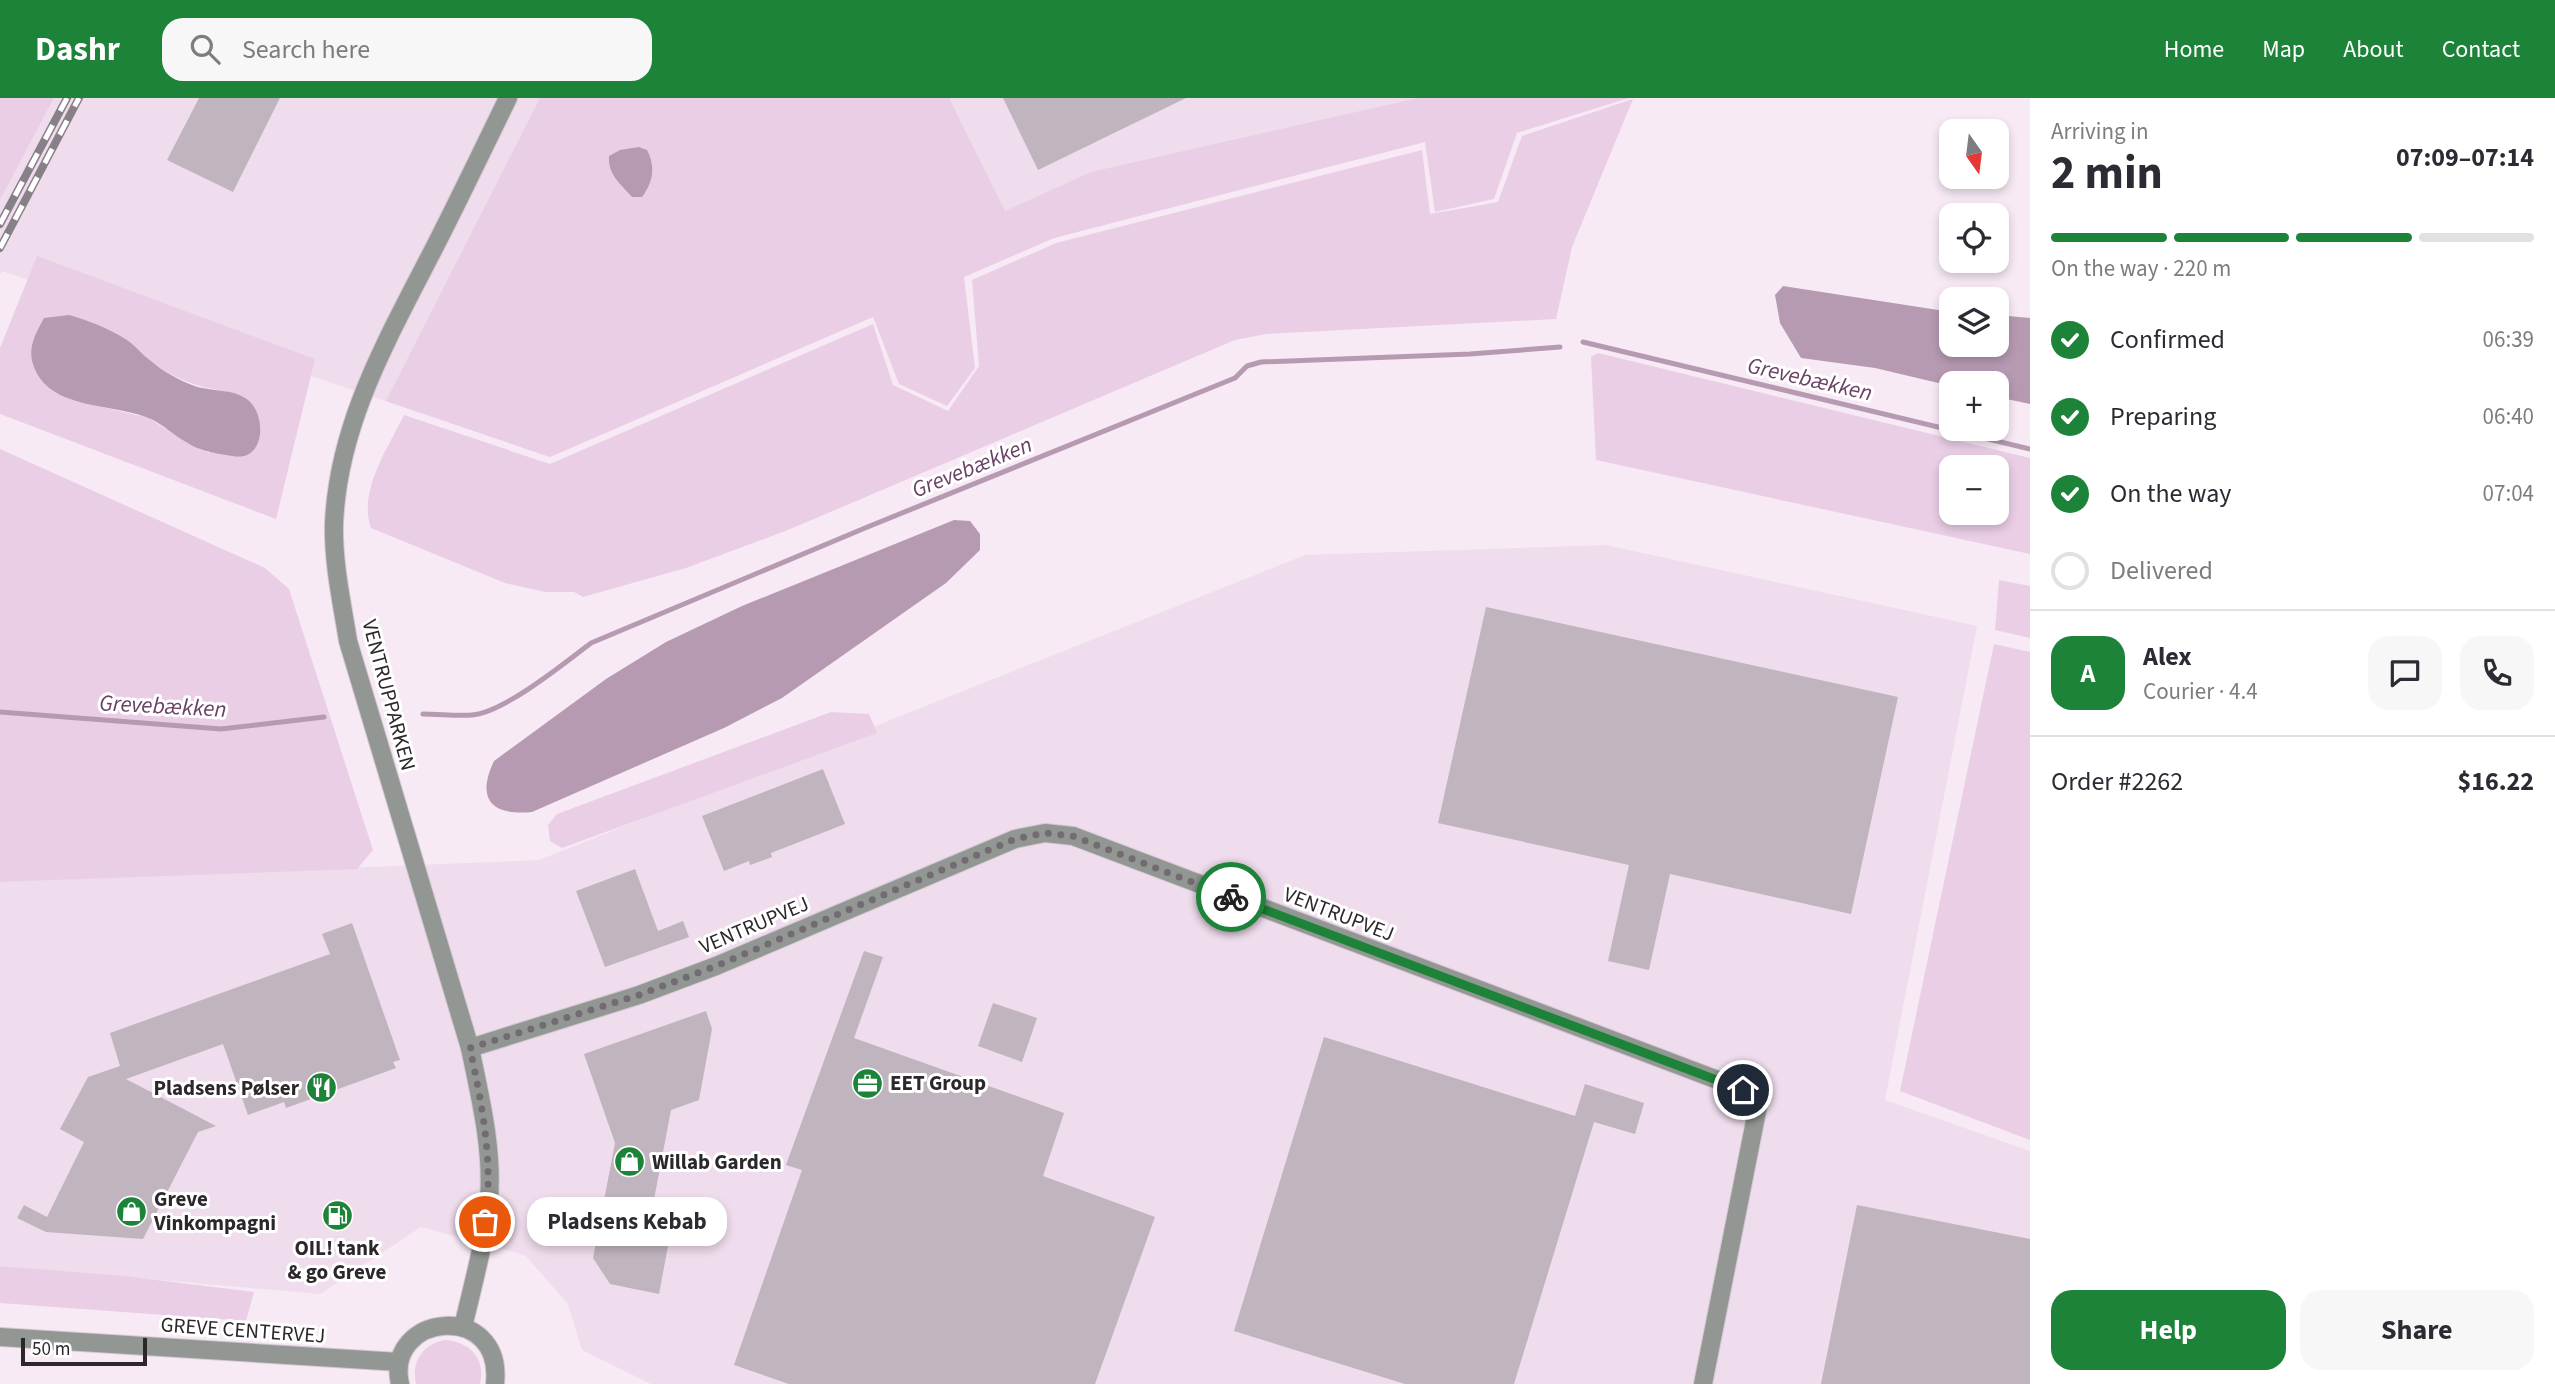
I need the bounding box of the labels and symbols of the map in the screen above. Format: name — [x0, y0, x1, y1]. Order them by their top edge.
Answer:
north arrow — [1939, 119, 2009, 189]
water label: Grevebækken — [1744, 349, 1876, 409]
water label: Grevebækken — [907, 428, 1037, 506]
street label: VENTRUPPARKEN — [354, 616, 424, 774]
water label: Grevebækken — [99, 686, 227, 726]
courier — [1196, 862, 1266, 932]
street label: VENTRUPVEJ — [1279, 879, 1399, 949]
street label: VENTRUPVEJ — [695, 889, 813, 961]
pin — [1713, 1060, 1773, 1120]
office icon: EET Group — [850, 1066, 884, 1100]
place label: EET Group — [890, 1068, 986, 1098]
restaurant icon: Pladsens Pølser — [305, 1071, 339, 1105]
place label: Pladsens Pølser — [153, 1073, 300, 1103]
shop icon: Willab Garden — [612, 1145, 646, 1179]
place label: Willab Garden — [652, 1147, 782, 1177]
place label: Greve Vinkompagni — [153, 1184, 276, 1238]
pin — [455, 1192, 515, 1252]
shop icon: Greve Vinkompagni — [114, 1194, 148, 1228]
callout: Pladsens Kebab — [527, 1198, 726, 1246]
fuel station icon: OIL! tank & go Greve — [320, 1199, 354, 1233]
place label: OIL! tank & go Greve — [288, 1233, 387, 1287]
street label: GREVE CENTERVEJ — [160, 1309, 326, 1351]
scale bar — [21, 1335, 147, 1367]

